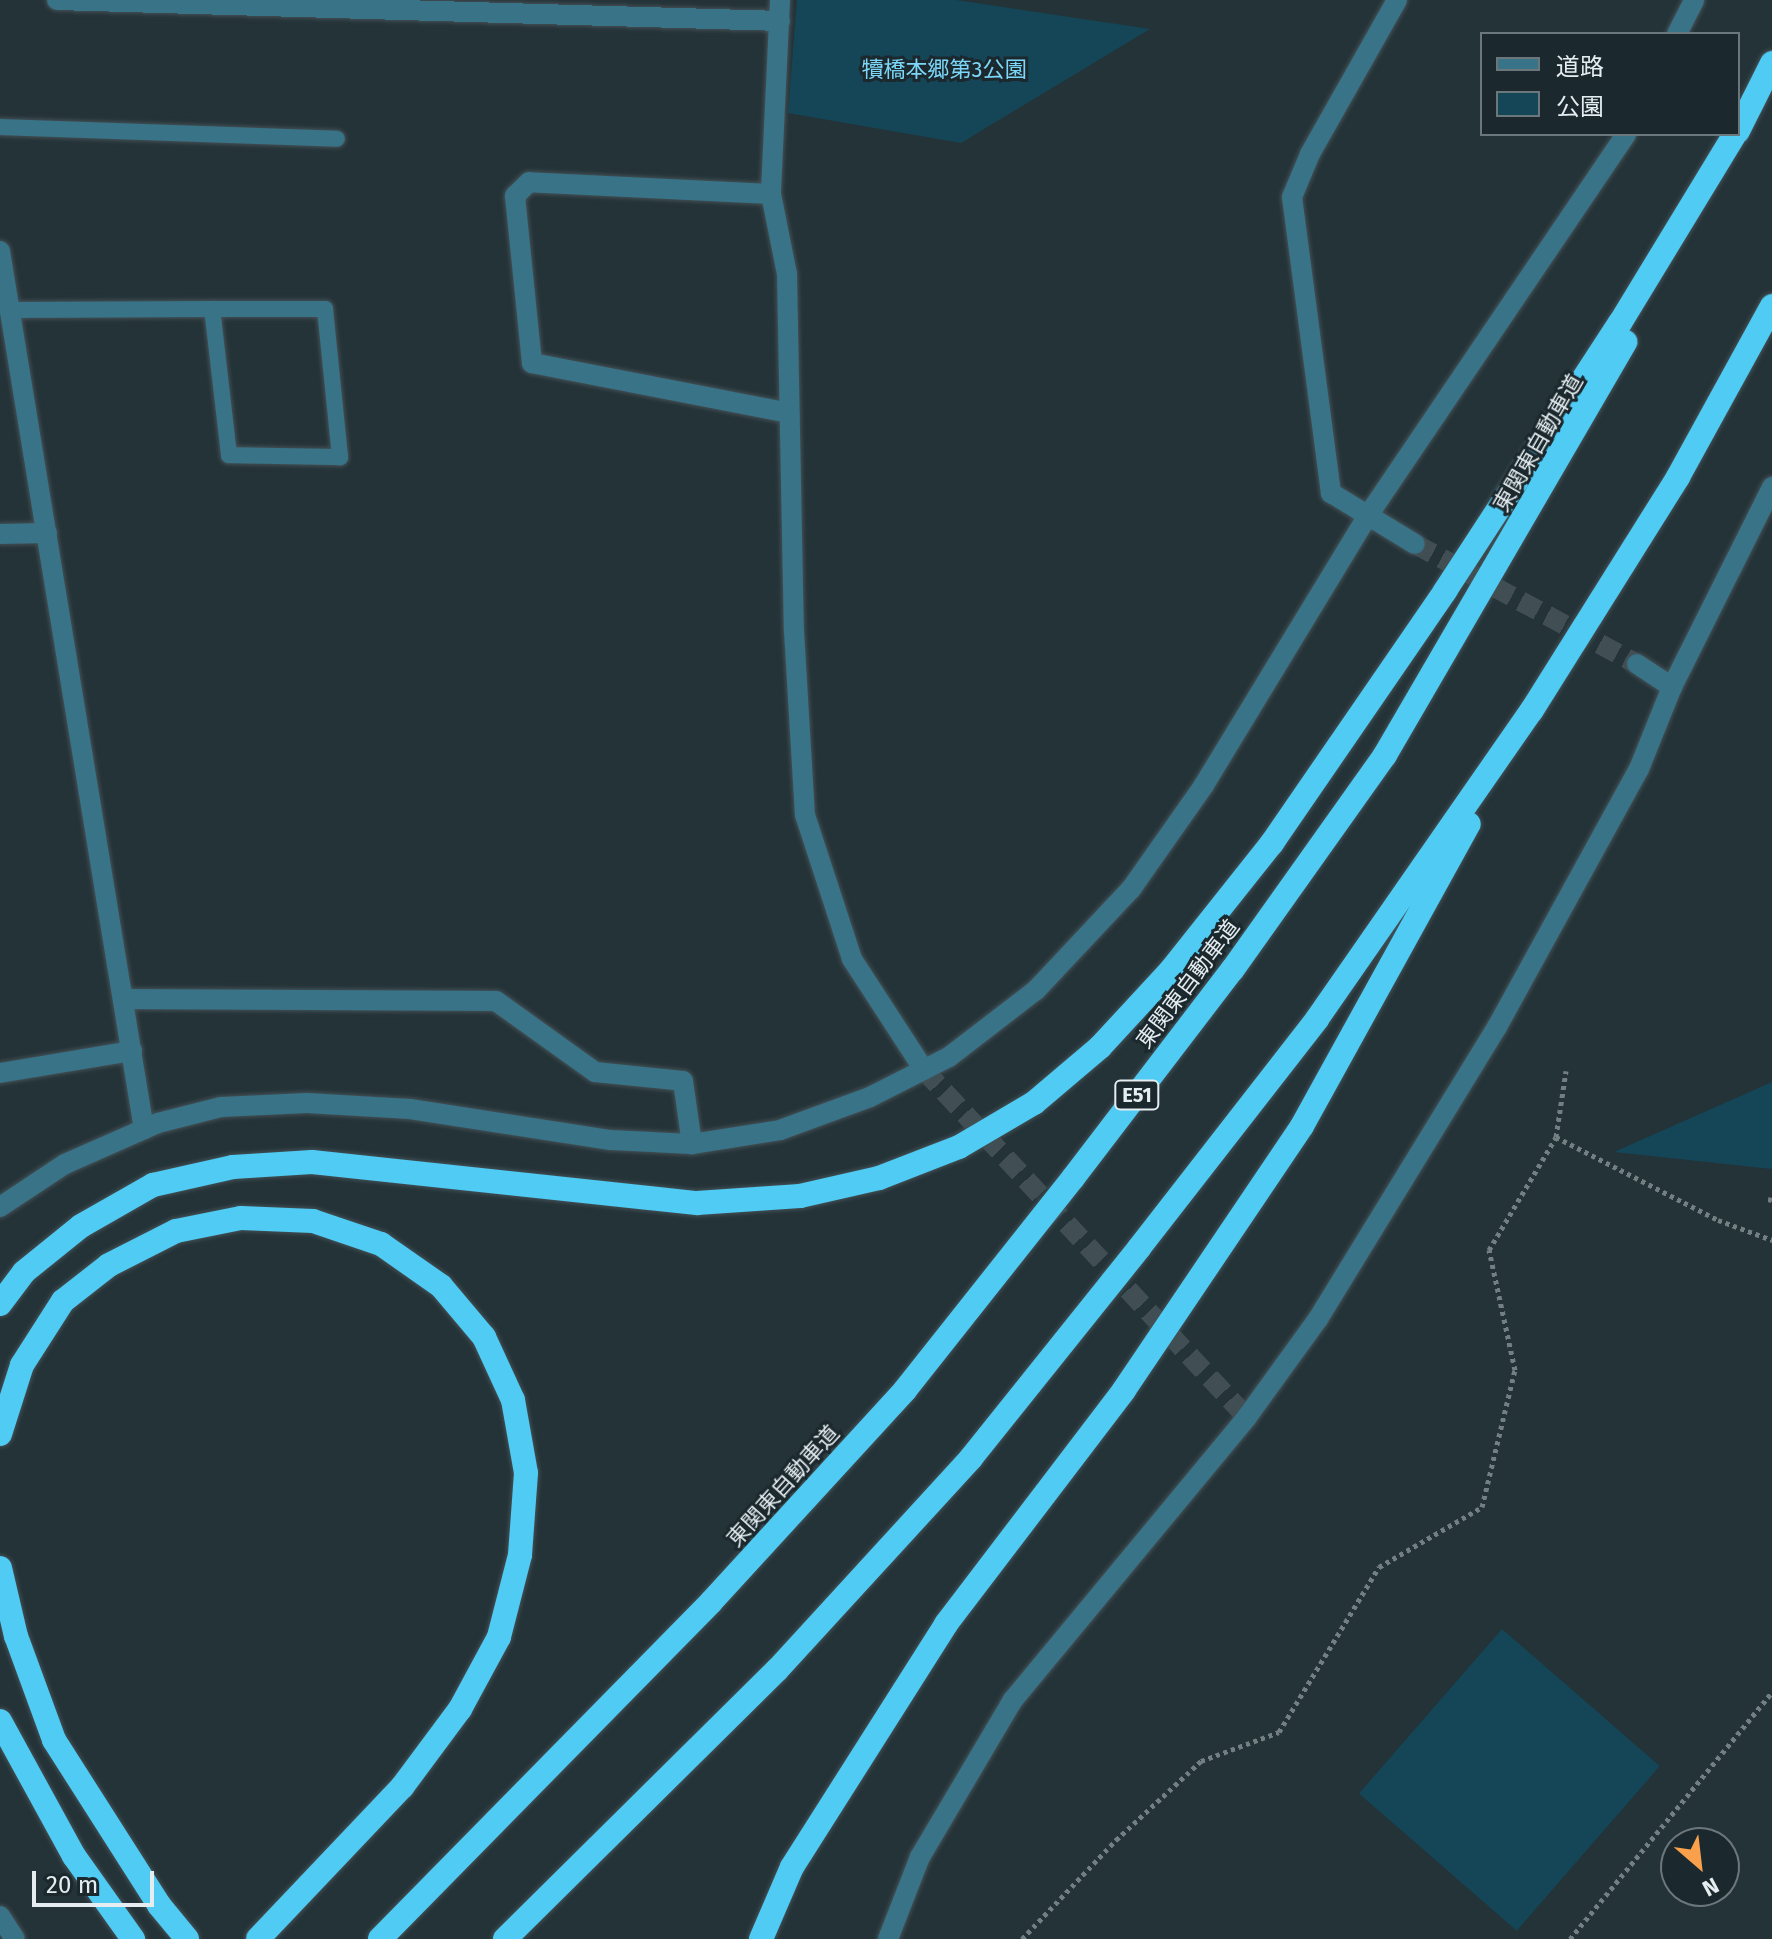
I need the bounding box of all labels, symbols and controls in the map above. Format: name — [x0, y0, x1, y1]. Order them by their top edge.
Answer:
legend — [1480, 32, 1740, 136]
text: 道路 — [1556, 53, 1604, 81]
park label: 犢橋本郷第3公園 — [862, 57, 1026, 83]
text: 公園 — [1556, 93, 1604, 121]
street label: 東関東自動車道 — [1488, 370, 1588, 516]
street label: 東関東自動車道 — [1131, 915, 1245, 1053]
road number: E51 — [1113, 1079, 1161, 1111]
street label: 東関東自動車道 — [722, 1420, 844, 1552]
north arrow — [1660, 1827, 1740, 1907]
scale bar — [36, 1855, 158, 1905]
text: 20 m — [46, 1871, 98, 1899]
text: N — [1698, 1872, 1723, 1902]

